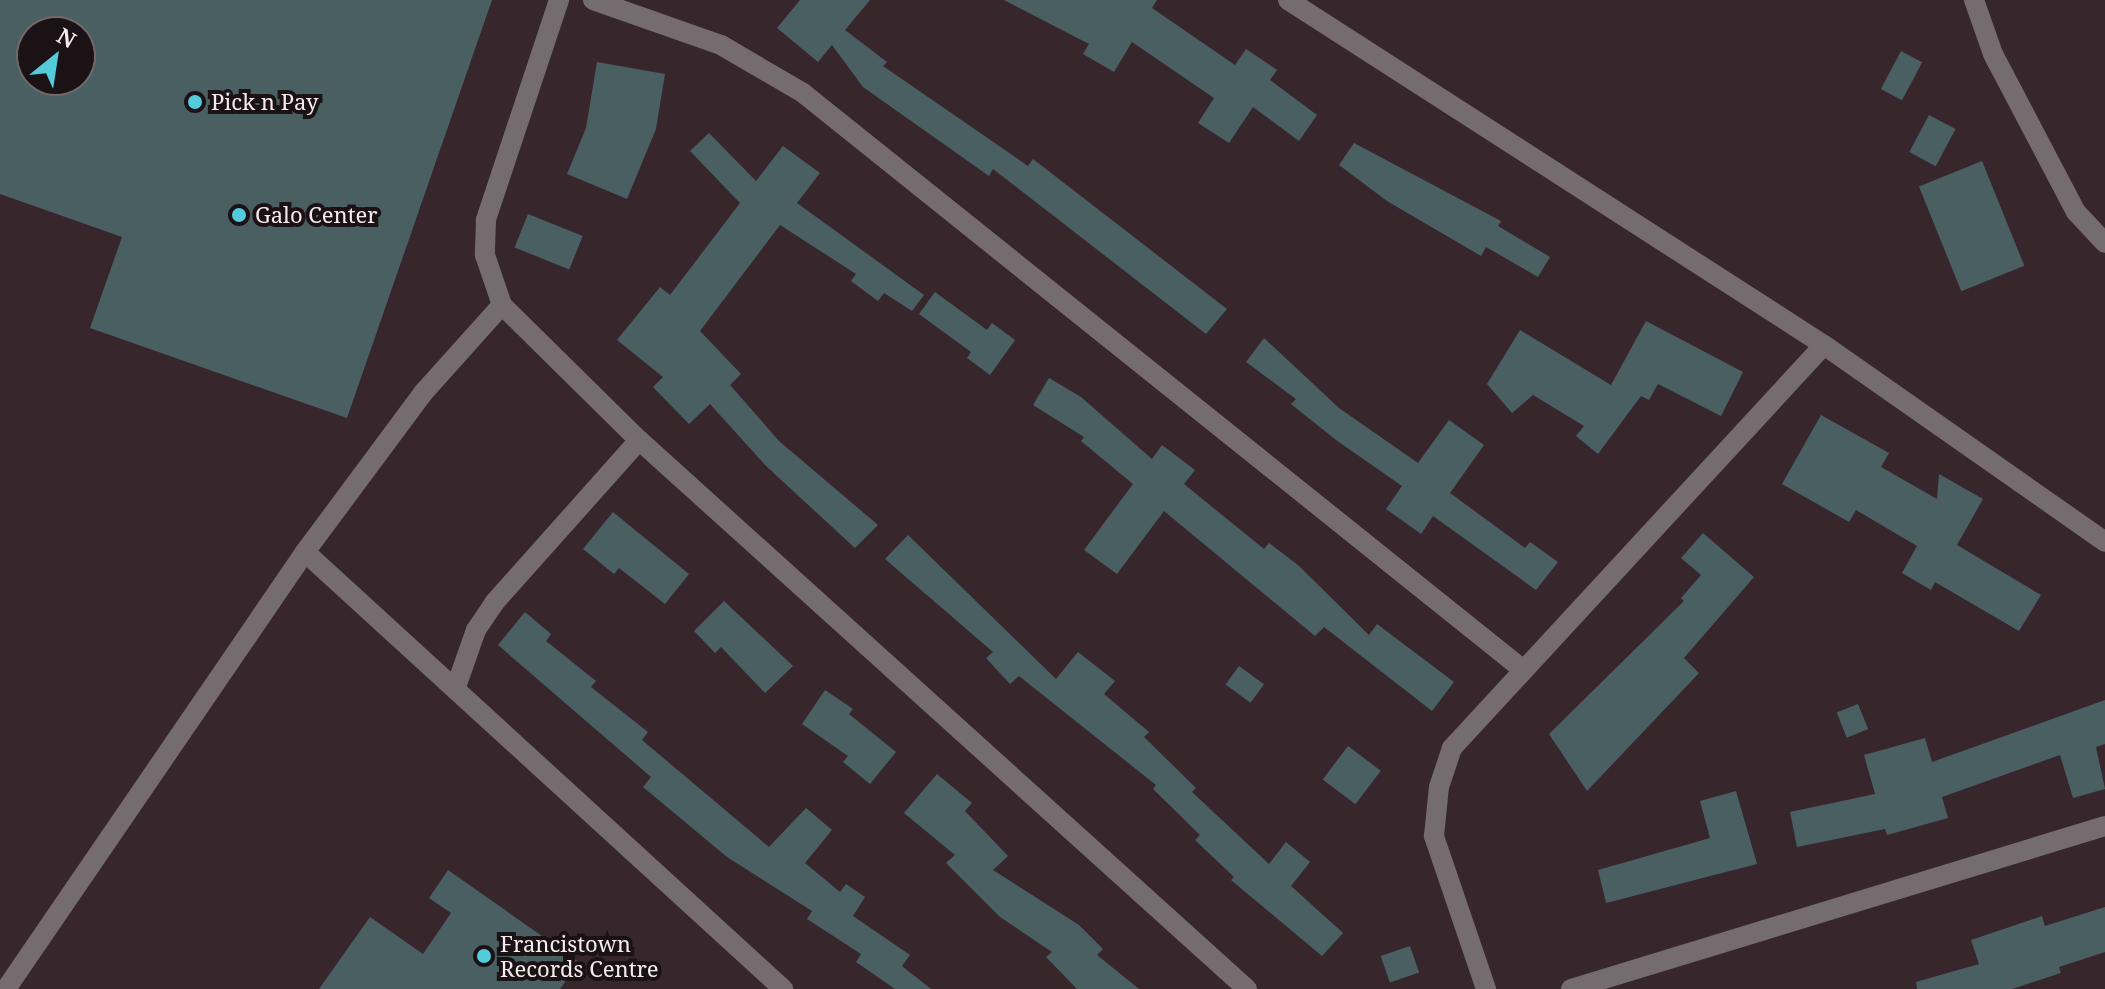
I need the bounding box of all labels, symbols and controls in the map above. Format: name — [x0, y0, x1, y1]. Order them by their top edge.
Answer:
north arrow — [16, 16, 96, 96]
text: N — [52, 20, 82, 54]
place label: Pick n Pay — [211, 89, 318, 115]
marker: Pick n Pay — [186, 93, 204, 111]
place label: Galo Center — [255, 202, 378, 228]
marker: Galo Center — [230, 206, 248, 224]
place label: Francistown Records Centre — [500, 930, 659, 982]
marker: Francistown Records Centre — [475, 947, 493, 965]

